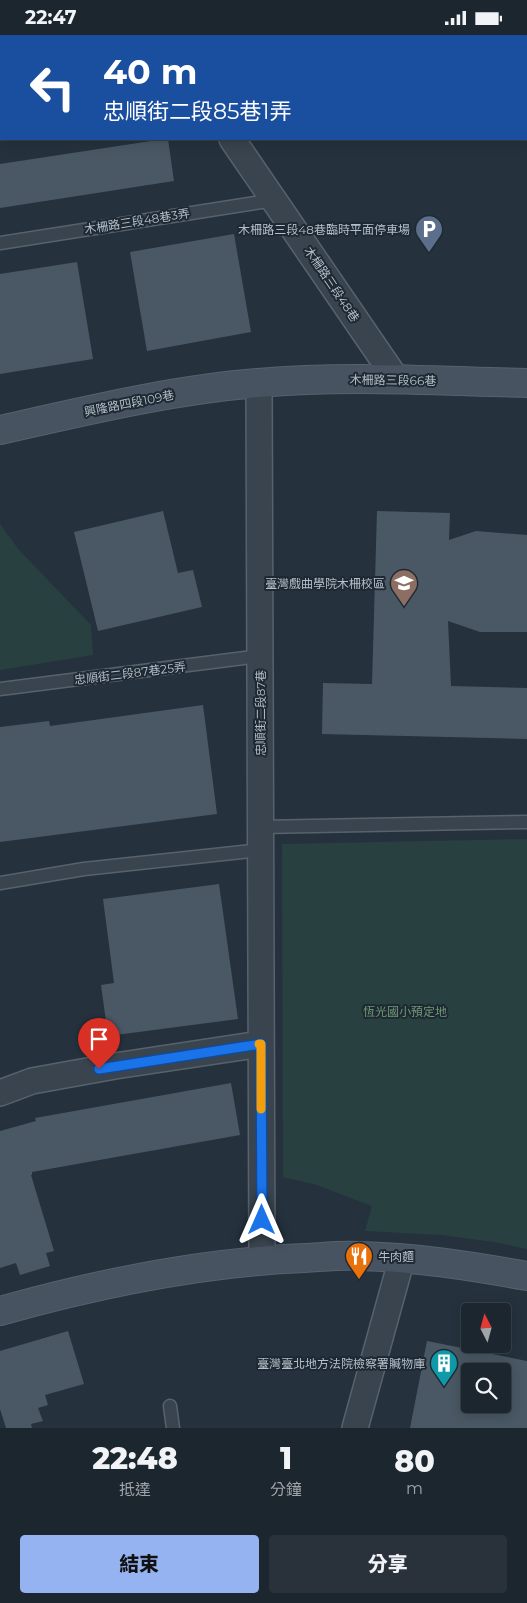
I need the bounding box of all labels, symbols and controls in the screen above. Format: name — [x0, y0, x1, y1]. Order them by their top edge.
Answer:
text: 22:47 — [25, 6, 76, 29]
text: 40 m — [103, 50, 198, 93]
icon: left — [20, 55, 85, 120]
text: 忠順街二段85巷1弄 — [103, 98, 291, 125]
street label: 木柵路三段48巷3弄 — [83, 205, 191, 237]
parking icon: 木柵路三段48巷臨時平面停車場 — [414, 214, 444, 253]
place label: 木柵路三段48巷臨時平面停車場 — [238, 222, 410, 237]
street label: 木柵路三段48巷 — [301, 243, 363, 325]
street label: 木柵路三段66巷 — [350, 372, 436, 388]
street label: 興隆路四段109巷 — [83, 387, 175, 419]
school or university icon: 臺灣戲曲學院木柵校區 — [389, 568, 419, 607]
place label: 臺灣戲曲學院木柵校區 — [265, 576, 385, 591]
street label: 忠順街二段87巷25弄 — [73, 659, 187, 687]
street label: 忠順街二段87巷 — [253, 670, 268, 756]
park label: 恆光國小預定地 — [363, 1004, 447, 1019]
pin — [78, 1018, 120, 1069]
icon: arrive — [85, 1025, 113, 1053]
position arrow — [235, 1193, 287, 1245]
restaurant icon: 牛肉麵 — [344, 1241, 374, 1280]
place label: 牛肉麵 — [378, 1249, 414, 1264]
north arrow — [461, 1303, 511, 1353]
map controls — [461, 1303, 511, 1413]
building icon: 臺灣臺北地方法院檢察署贓物庫 — [429, 1348, 459, 1387]
place label: 臺灣臺北地方法院檢察署贓物庫 — [257, 1356, 425, 1371]
button: search — [461, 1363, 511, 1413]
text: 22:48 — [92, 1440, 178, 1477]
text: 1 — [280, 1440, 292, 1477]
text: 80 — [394, 1443, 435, 1480]
text: m — [406, 1479, 423, 1498]
text: 抵達 — [119, 1480, 151, 1499]
text: 分鐘 — [270, 1480, 302, 1499]
button: 結束 — [20, 1535, 259, 1593]
button: 分享 — [269, 1535, 507, 1593]

